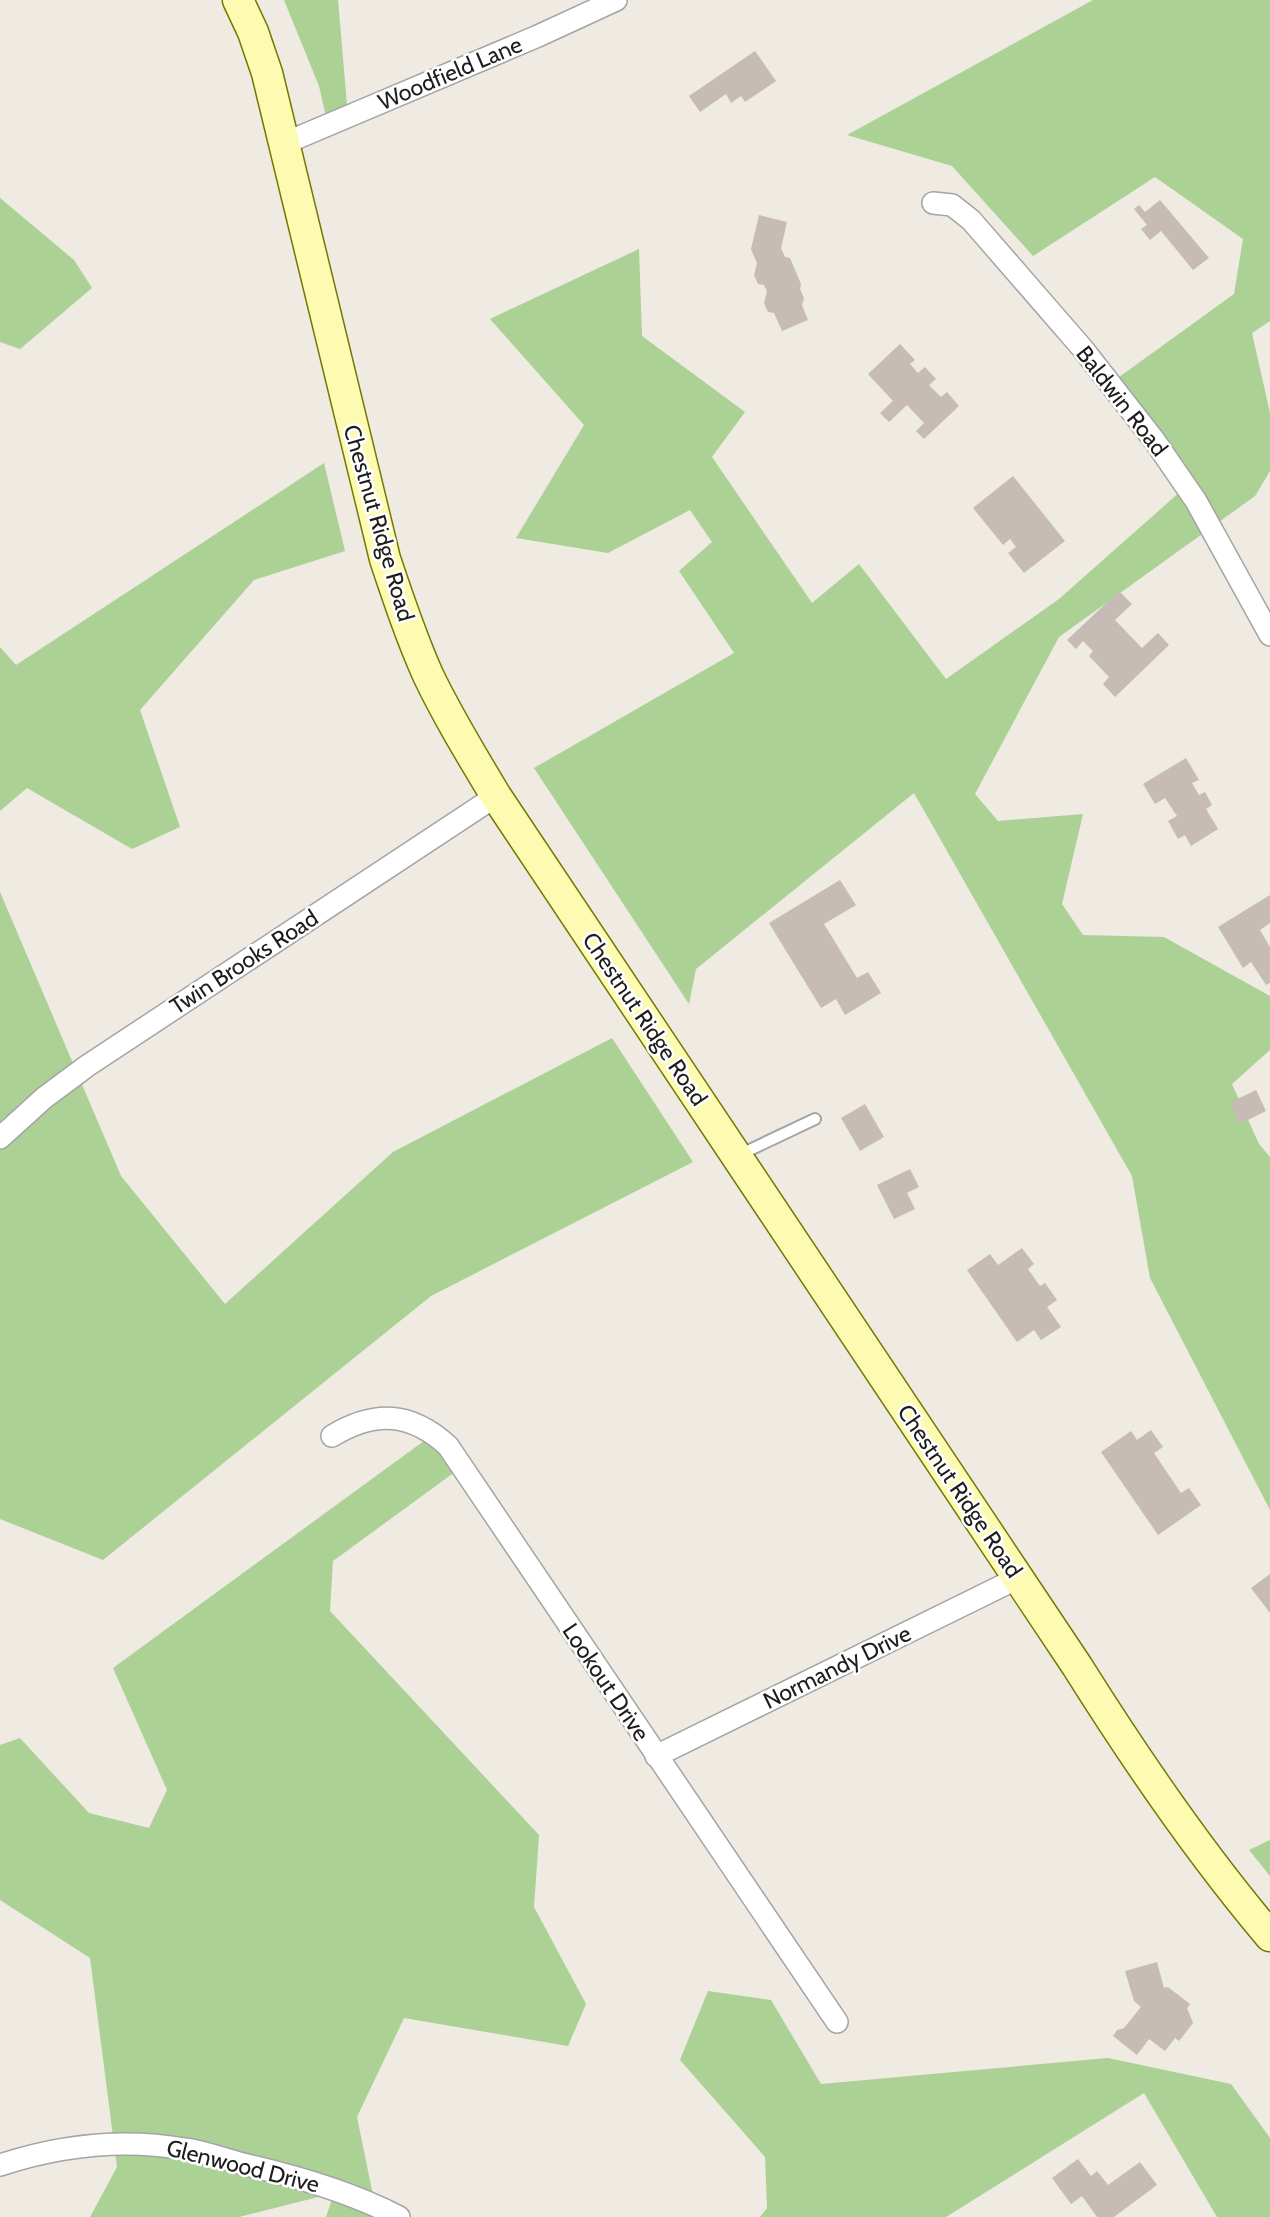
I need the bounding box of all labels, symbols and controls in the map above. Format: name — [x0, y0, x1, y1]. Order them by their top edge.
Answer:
street label: Woodfield Lane — [374, 30, 526, 116]
street label: Baldwin Road — [1070, 340, 1174, 462]
street label: Chestnut Ridge Road — [338, 421, 420, 625]
street label: Twin Brooks Road — [165, 904, 323, 1020]
street label: Chestnut Ridge Road — [577, 927, 713, 1111]
street label: Chestnut Ridge Road — [892, 1399, 1028, 1583]
street label: Lookout Drive — [556, 1618, 656, 1746]
street label: Normandy Drive — [759, 1619, 916, 1715]
street label: Glenwood Drive — [164, 2133, 323, 2199]

